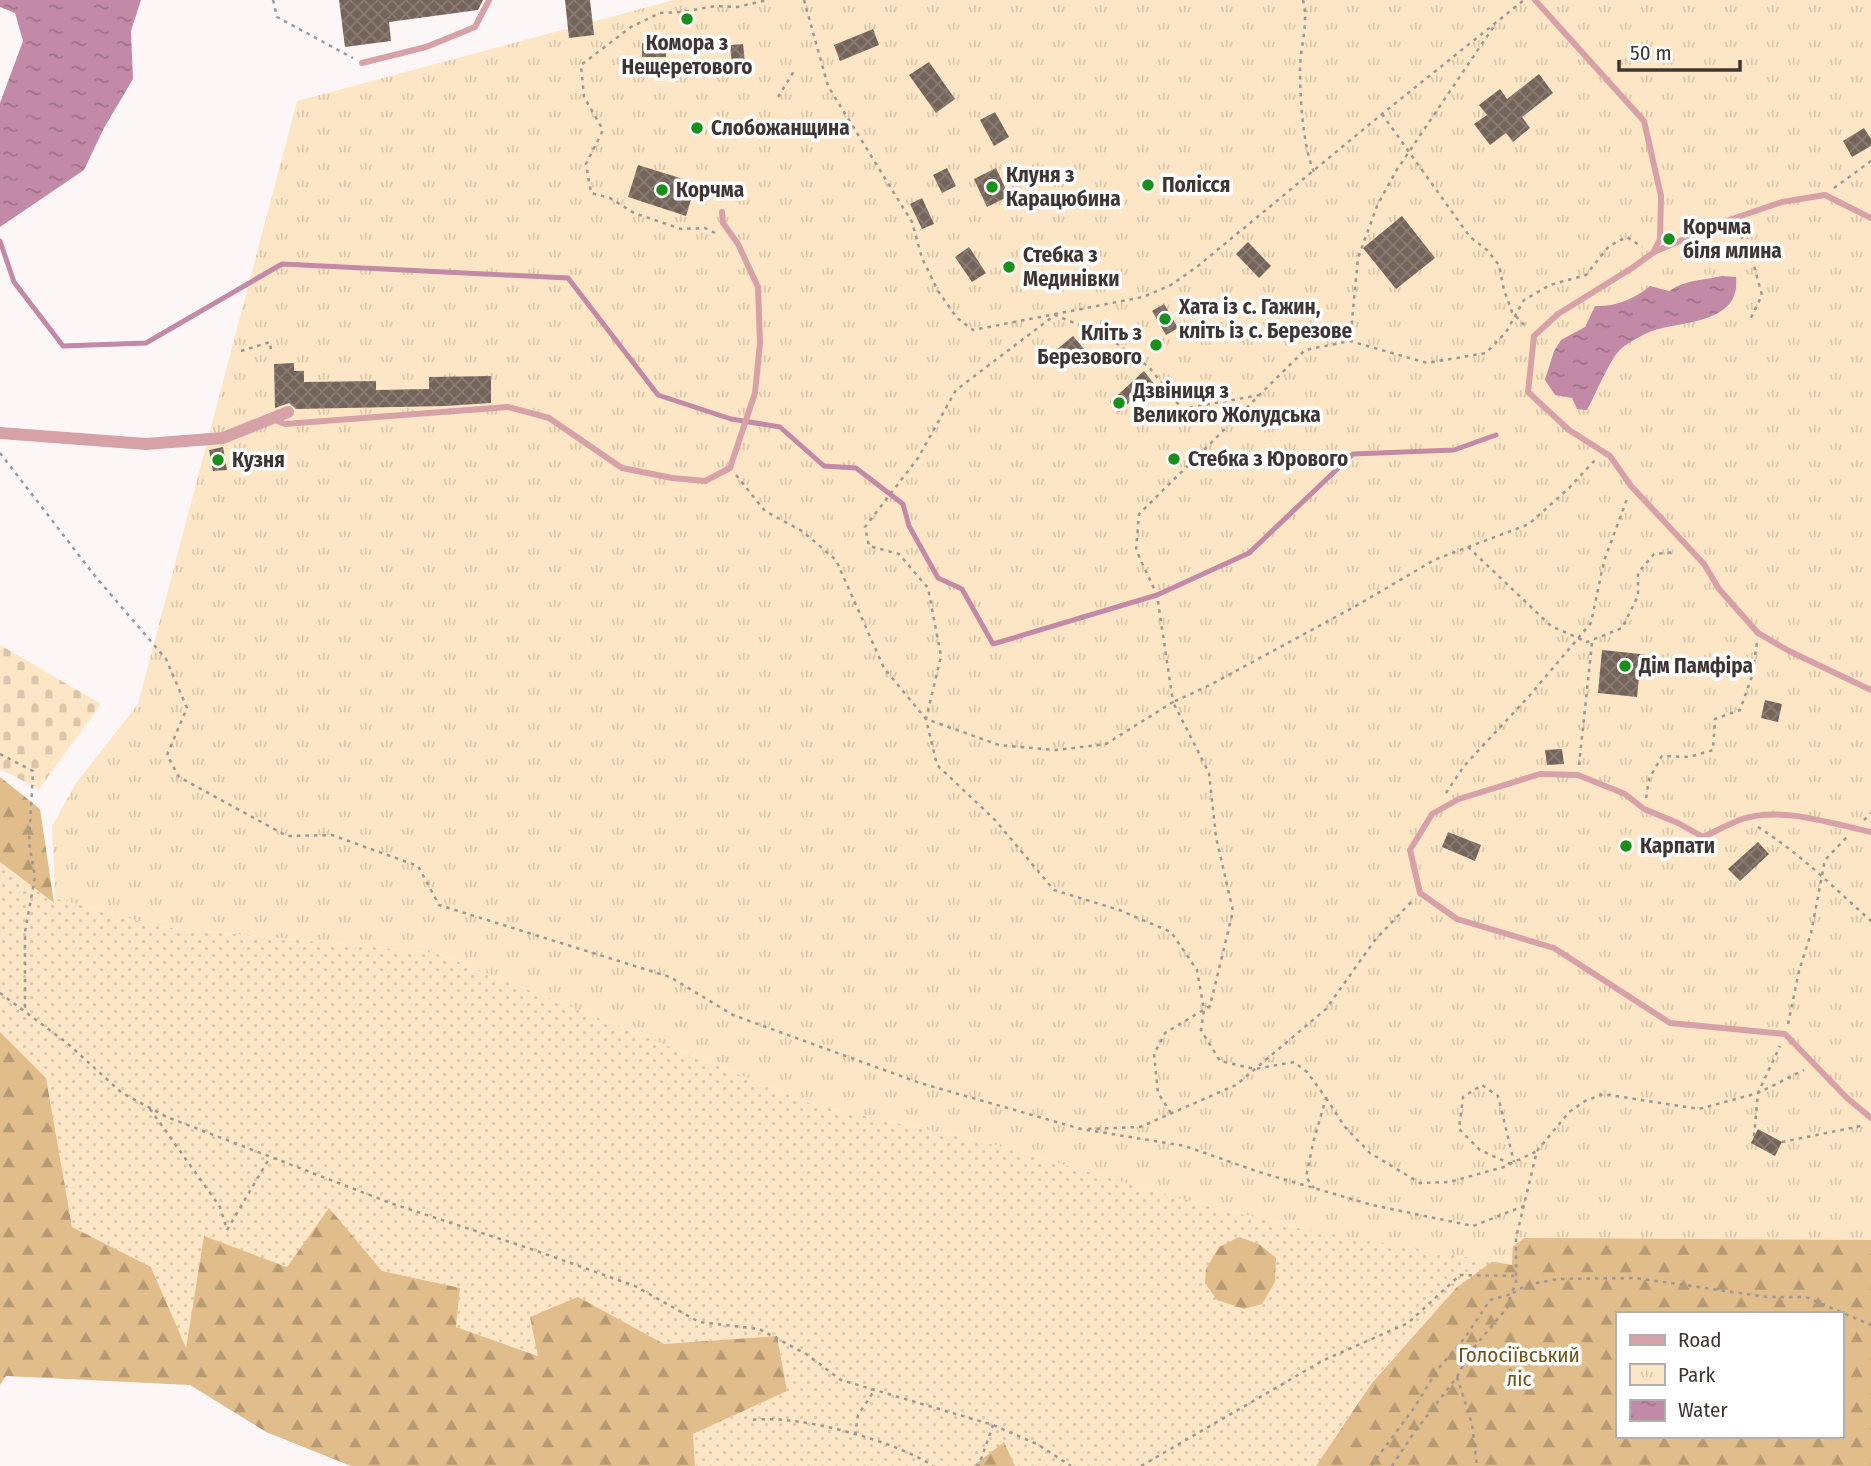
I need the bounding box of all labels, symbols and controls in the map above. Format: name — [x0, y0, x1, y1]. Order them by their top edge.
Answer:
marker: Комора з Нещеретового — [679, 11, 695, 27]
scale bar — [1619, 28, 1740, 72]
place label: Комора з Нещеретового — [622, 30, 752, 80]
text: 50 m — [1630, 40, 1672, 66]
place label: Слобожанщина — [711, 115, 850, 141]
marker: Слобожанщина — [689, 120, 705, 136]
place label: Клуня з Карацюбина — [1006, 162, 1121, 212]
place label: Полісся — [1162, 172, 1230, 198]
place label: Корчма — [676, 177, 744, 203]
marker: Полісся — [1140, 177, 1156, 193]
marker: Клуня з Карацюбина — [984, 179, 1000, 195]
marker: Корчма — [654, 182, 670, 198]
place label: Корчма біля млина — [1683, 214, 1782, 264]
marker: Корчма біля млина — [1661, 231, 1677, 247]
place label: Стебка з Мединівки — [1023, 242, 1119, 292]
marker: Стебка з Мединівки — [1001, 259, 1017, 275]
place label: Хата із с. Гажин, кліть із с. Березове — [1178, 294, 1353, 344]
marker: Хата із с. Гажин, кліть із с. Березове — [1157, 311, 1173, 327]
place label: Кліть з Березового — [1037, 320, 1142, 370]
marker: Кліть з Березового — [1148, 337, 1164, 353]
place label: Дзвіниця з Великого Жолудська — [1132, 378, 1321, 428]
marker: Дзвіниця з Великого Жолудська — [1111, 395, 1127, 411]
place label: Стебка з Юрового — [1188, 446, 1348, 472]
place label: Кузня — [232, 447, 285, 473]
marker: Стебка з Юрового — [1166, 451, 1182, 467]
marker: Кузня — [210, 452, 226, 468]
place label: Дім Памфіра — [1638, 653, 1753, 679]
marker: Дім Памфіра — [1617, 658, 1633, 674]
place label: Карпати — [1640, 833, 1715, 859]
marker: Карпати — [1618, 838, 1634, 854]
legend — [1616, 1312, 1843, 1438]
text: Road — [1678, 1327, 1722, 1353]
park label: Голосіївський ліс — [1458, 1342, 1580, 1392]
text: Park — [1678, 1362, 1716, 1388]
text: Water — [1678, 1397, 1728, 1423]

